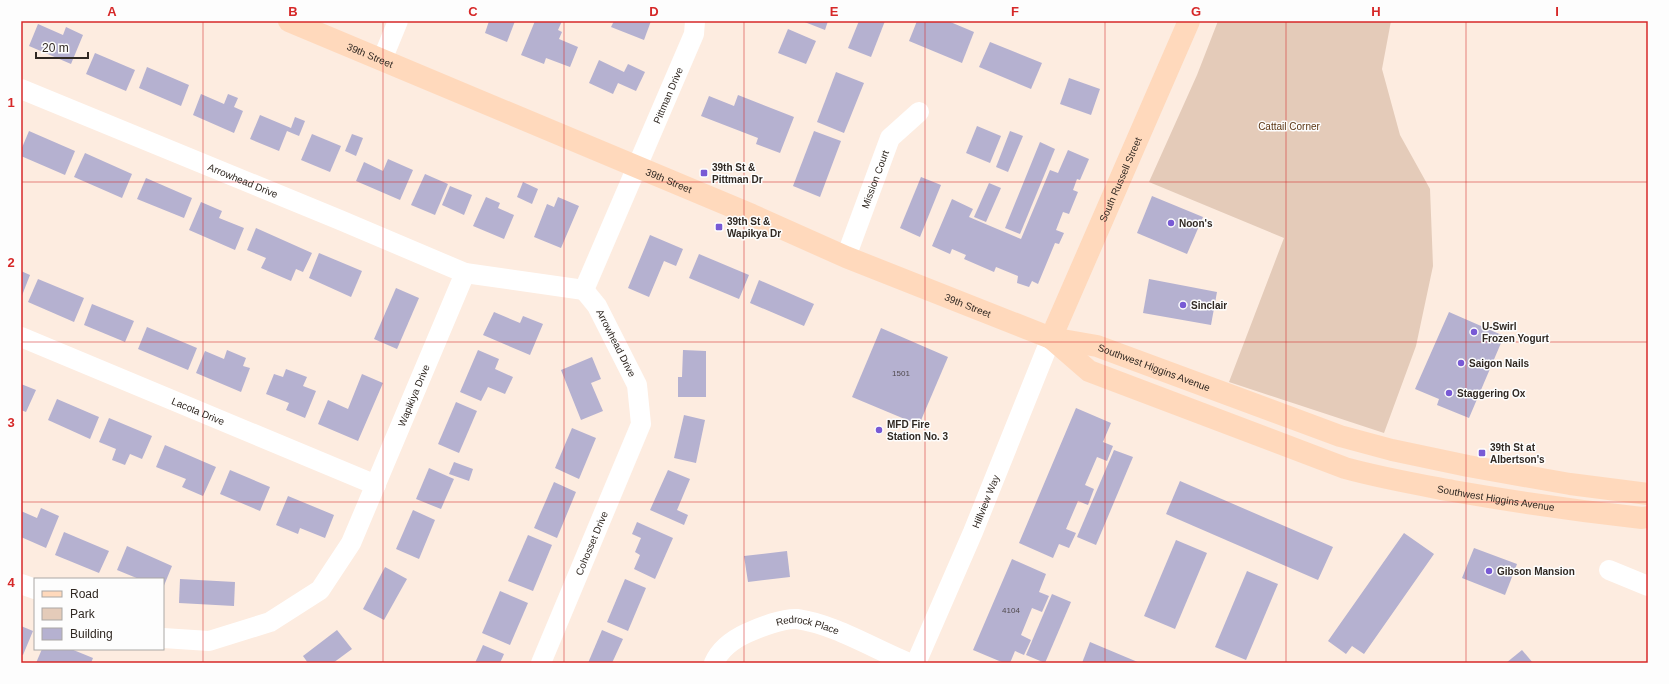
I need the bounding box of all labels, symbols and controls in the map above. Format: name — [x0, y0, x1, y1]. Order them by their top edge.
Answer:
text: A — [107, 4, 117, 19]
text: B — [288, 4, 298, 19]
text: C — [468, 4, 478, 19]
text: D — [649, 4, 659, 19]
text: E — [830, 4, 839, 19]
text: F — [1011, 4, 1019, 19]
text: G — [1191, 4, 1201, 19]
text: H — [1371, 4, 1381, 19]
text: I — [1555, 4, 1559, 19]
scale bar — [36, 34, 88, 60]
street label: 39th Street — [345, 40, 395, 70]
text: 20 m — [42, 41, 69, 55]
street label: Pittman Drive — [651, 65, 685, 125]
text: 1 — [7, 95, 15, 110]
park label: Cattail Corner — [1258, 121, 1321, 132]
street label: South Russell Street — [1097, 135, 1143, 223]
street label: Mission Court — [859, 148, 891, 210]
street label: Arrowhead Drive — [206, 161, 280, 200]
place label: 39th St & Pittman Dr — [712, 162, 763, 185]
street label: 39th Street — [644, 166, 694, 195]
marker: 39th St & Pittman Dr — [699, 168, 709, 178]
place label: 39th St & Wapikya Dr — [727, 216, 781, 239]
marker: Noon's — [1166, 218, 1176, 228]
place label: Noon's — [1179, 218, 1213, 229]
marker: 39th St & Wapikya Dr — [714, 222, 724, 232]
text: 2 — [7, 255, 15, 270]
street label: 39th Street — [943, 291, 993, 319]
marker: Sinclair — [1178, 300, 1188, 310]
place label: Sinclair — [1191, 300, 1227, 311]
street label: Arrowhead Drive — [594, 307, 638, 379]
place label: U-Swirl Frozen Yogurt — [1482, 321, 1550, 344]
marker: U-Swirl Frozen Yogurt — [1469, 327, 1479, 337]
street label: Southwest Higgins Avenue — [1096, 341, 1212, 393]
marker: Saigon Nails — [1456, 358, 1466, 368]
place label: Saigon Nails — [1469, 358, 1529, 369]
street label: Wapikiya Drive — [395, 362, 432, 428]
house number: 1501 — [892, 369, 910, 378]
marker: Staggering Ox — [1444, 388, 1454, 398]
place label: Staggering Ox — [1457, 388, 1526, 399]
street label: Lacota Drive — [170, 395, 227, 427]
text: 3 — [7, 415, 15, 430]
place label: MFD Fire Station No. 3 — [887, 419, 949, 442]
marker: MFD Fire Station No. 3 — [874, 425, 884, 435]
place label: 39th St at Albertson's — [1490, 442, 1545, 465]
marker: 39th St at Albertson's — [1477, 448, 1487, 458]
street label: Hillview Way — [970, 473, 1001, 529]
street label: Southwest Higgins Avenue — [1436, 483, 1556, 513]
street label: Cohosset Drive — [573, 509, 610, 577]
marker: Gibson Mansion — [1484, 566, 1494, 576]
place label: Gibson Mansion — [1497, 566, 1575, 577]
text: 4 — [7, 575, 15, 590]
legend — [34, 578, 164, 650]
text: Road — [70, 587, 99, 601]
house number: 4104 — [1002, 606, 1020, 615]
text: Park — [70, 607, 96, 621]
street label: Redrock Place — [775, 613, 841, 636]
text: Building — [70, 627, 113, 641]

